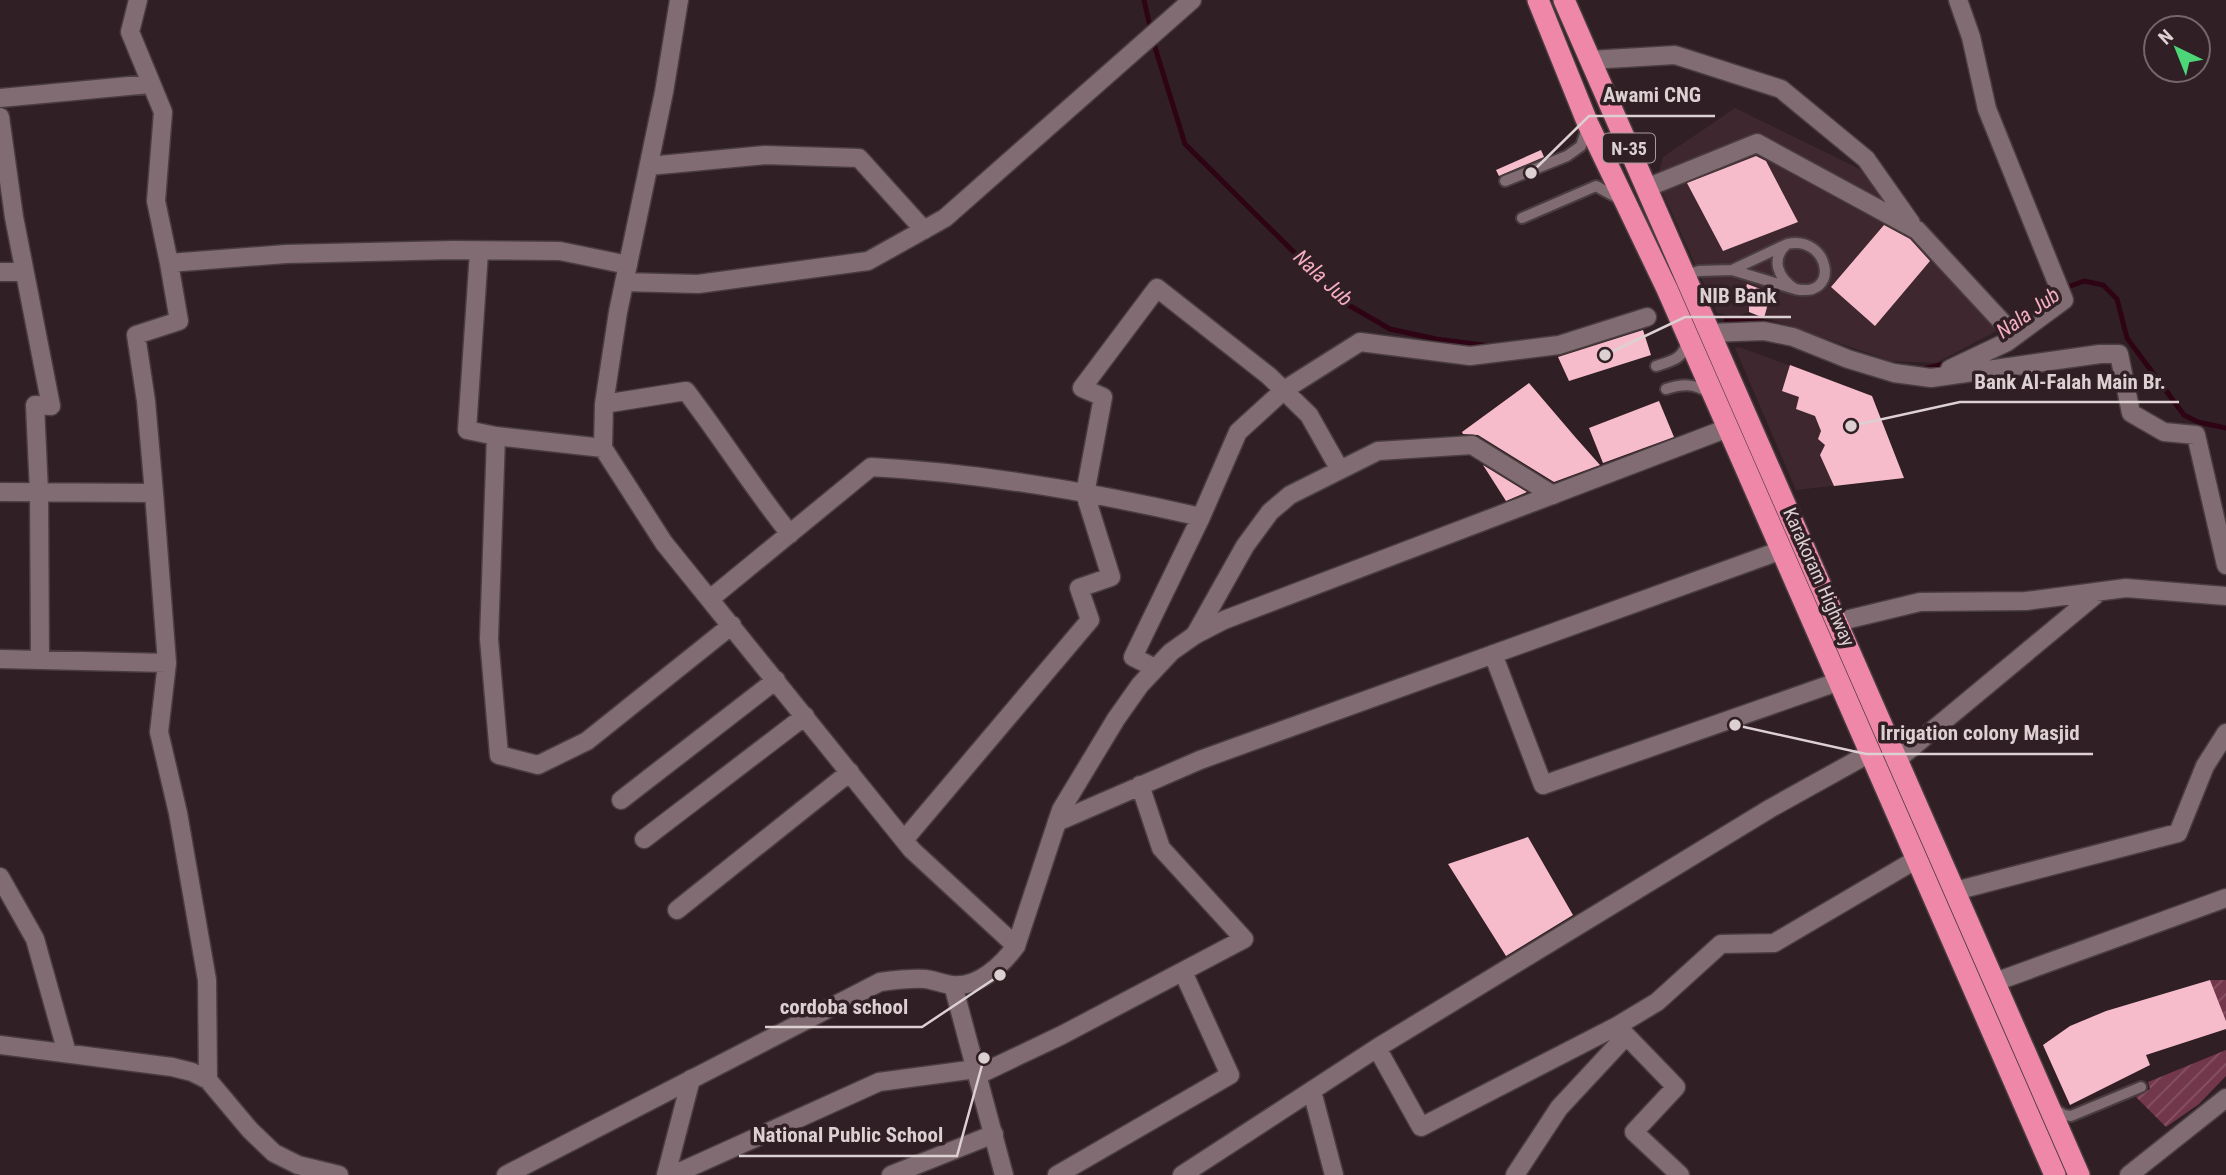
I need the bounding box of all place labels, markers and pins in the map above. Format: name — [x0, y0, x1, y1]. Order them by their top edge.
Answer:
callout: Awami CNG — [1589, 74, 1715, 116]
callout: NIB Bank — [1685, 275, 1791, 317]
callout: Bank Al-Falah Main Br. — [1960, 360, 2179, 402]
callout: Irrigation colony Masjid — [1866, 712, 2093, 754]
callout: cordoba school — [765, 985, 922, 1027]
callout: National Public School — [739, 1114, 957, 1156]

